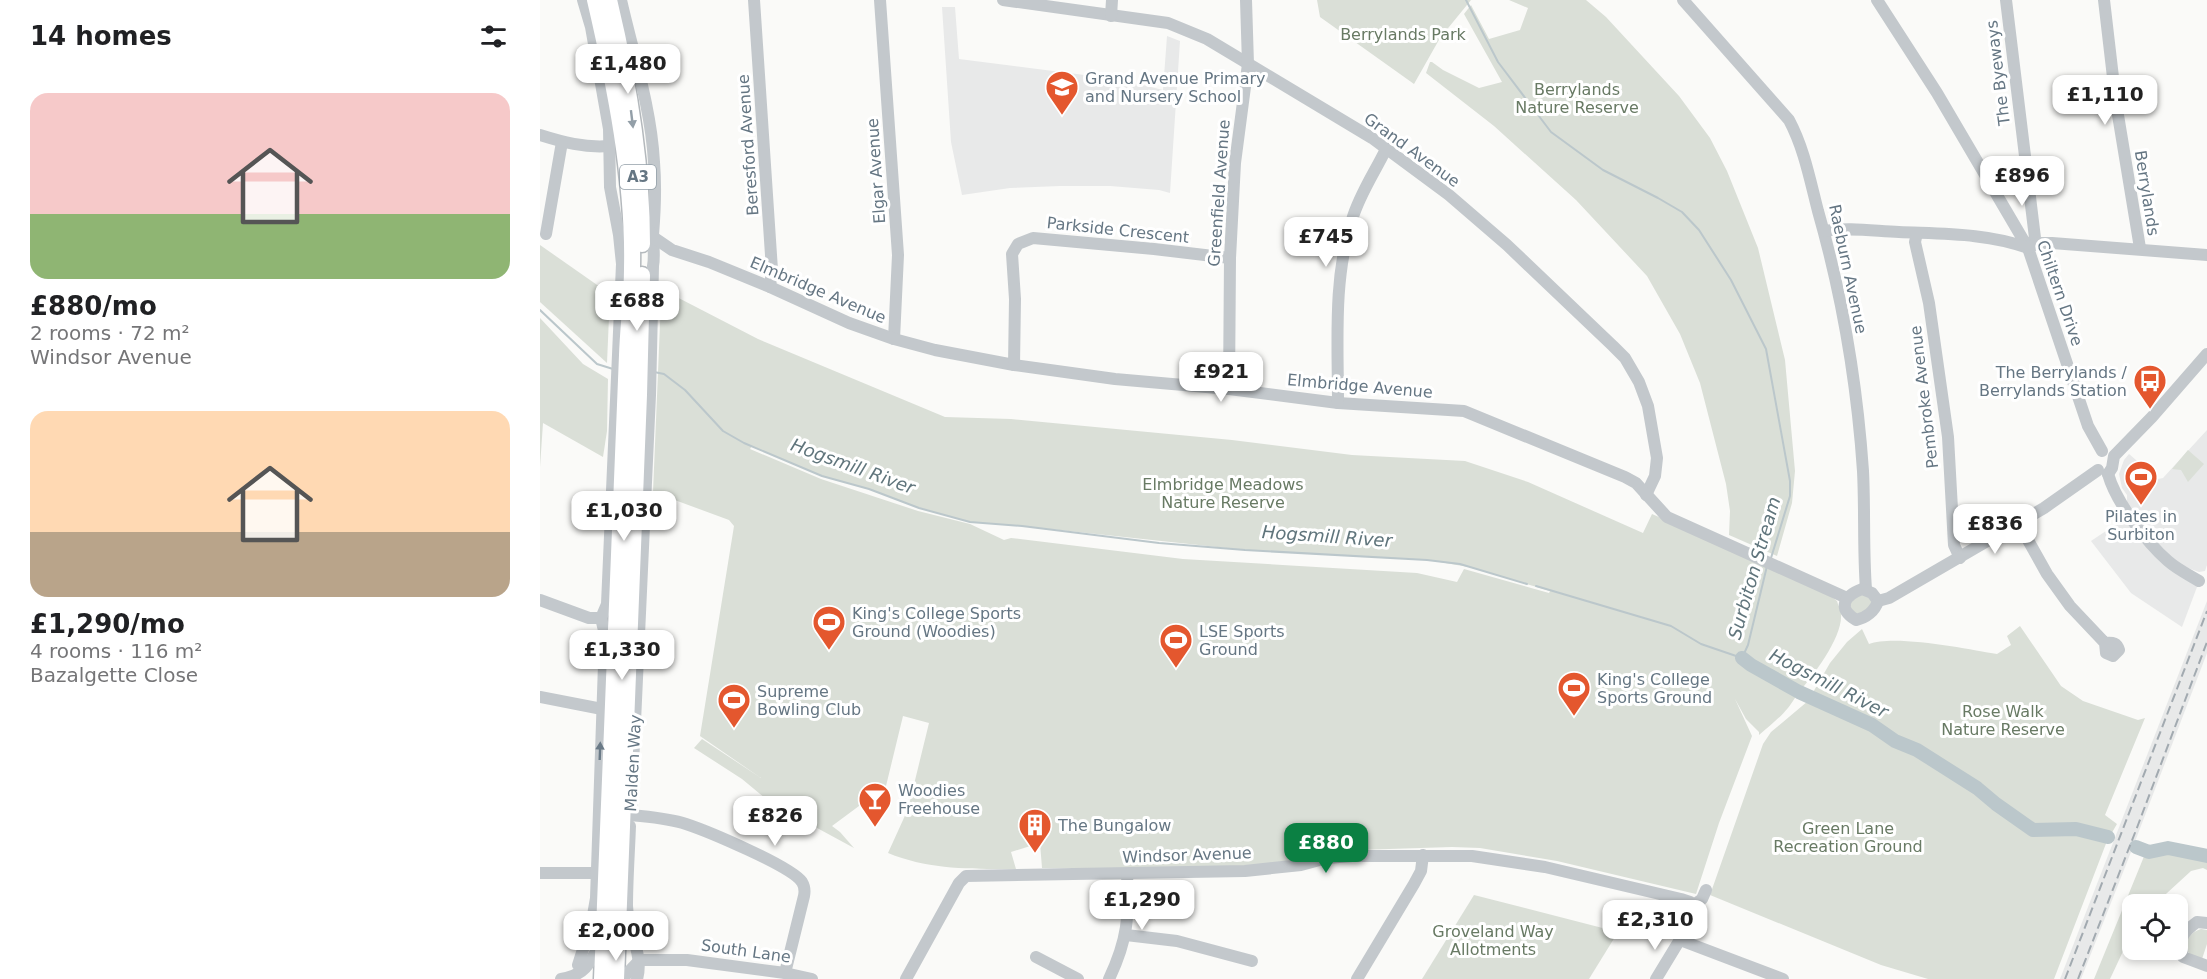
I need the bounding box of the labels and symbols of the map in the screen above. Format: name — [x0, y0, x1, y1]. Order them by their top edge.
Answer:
street label: The Byeways — [1982, 19, 2014, 128]
park label: Berrylands Park — [1340, 25, 1467, 44]
pin: £1,480 — [579, 44, 677, 95]
school or university icon: Grand Avenue Primary and Nursery School — [1044, 69, 1080, 116]
place label: Grand Avenue Primary and Nursery School — [1085, 69, 1266, 106]
street label: Beresford Avenue — [734, 74, 762, 216]
pin: £1,110 — [2056, 75, 2154, 126]
park label: Berrylands Nature Reserve — [1515, 80, 1639, 117]
street label: Grand Avenue — [1360, 109, 1464, 191]
one-way arrow — [627, 110, 637, 129]
street label: Elgar Avenue — [863, 118, 889, 224]
street label: Greenfield Avenue — [1204, 119, 1234, 267]
street label: Berrylands — [2131, 149, 2163, 237]
pin: £896 — [1986, 156, 2058, 207]
road number: A3 — [620, 165, 656, 189]
street label: Raeburn Avenue — [1825, 203, 1871, 335]
street label: Parkside Crescent — [1046, 213, 1190, 247]
pin: £745 — [1290, 217, 1362, 268]
street label: Chiltern Drive — [2033, 238, 2087, 348]
street label: Elmbridge Avenue — [747, 253, 889, 327]
pin: £688 — [601, 281, 673, 332]
street label: Pembroke Avenue — [1906, 325, 1942, 469]
pin: £921 — [1185, 352, 1257, 403]
place label: The Berrylands / Berrylands Station — [1979, 363, 2128, 400]
bus stop icon: The Berrylands / Berrylands Station — [2132, 363, 2168, 410]
street label: Elmbridge Avenue — [1286, 370, 1434, 402]
water label: Hogsmill River — [788, 434, 919, 499]
sports icon: Pilates in Surbiton — [2123, 459, 2159, 506]
park label: Elmbridge Meadows Nature Reserve — [1142, 475, 1304, 512]
pin: £1,030 — [575, 491, 673, 542]
water label: Surbiton Stream — [1724, 494, 1784, 642]
pin: £836 — [1959, 504, 2031, 555]
place label: Pilates in Surbiton — [2105, 507, 2177, 544]
water label: Hogsmill River — [1261, 521, 1394, 551]
sports icon: King's College Sports Ground (Woodies) — [811, 604, 847, 651]
place label: King's College Sports Ground (Woodies) — [852, 604, 1021, 641]
sports icon: LSE Sports Ground — [1158, 622, 1194, 669]
place label: LSE Sports Ground — [1199, 622, 1285, 659]
pin: £1,330 — [573, 630, 671, 681]
water label: Hogsmill River — [1766, 644, 1893, 723]
sports icon: King's College Sports Ground — [1556, 670, 1592, 717]
place label: King's College Sports Ground — [1597, 670, 1712, 707]
sports icon: Supreme Bowling Club — [716, 682, 752, 729]
place label: Supreme Bowling Club — [757, 682, 861, 719]
park label: Rose Walk Nature Reserve — [1941, 702, 2065, 739]
street label: Malden Way — [621, 714, 645, 812]
one-way arrow — [596, 742, 605, 761]
bar icon: Woodies Freehouse — [857, 781, 893, 828]
place label: Woodies Freehouse — [898, 781, 980, 818]
pin: £826 — [739, 796, 811, 847]
building icon: The Bungalow — [1017, 807, 1053, 854]
place label: The Bungalow — [1057, 816, 1171, 835]
park label: Green Lane Recreation Ground — [1773, 819, 1923, 856]
pin: £880 — [1290, 823, 1362, 874]
street label: Windsor Avenue — [1122, 843, 1252, 867]
pin: £1,290 — [1093, 880, 1191, 931]
pin: £2,310 — [1606, 900, 1704, 951]
pin: £2,000 — [567, 911, 665, 962]
park label: Groveland Way Allotments — [1432, 922, 1554, 959]
street label: South Lane — [700, 935, 792, 967]

